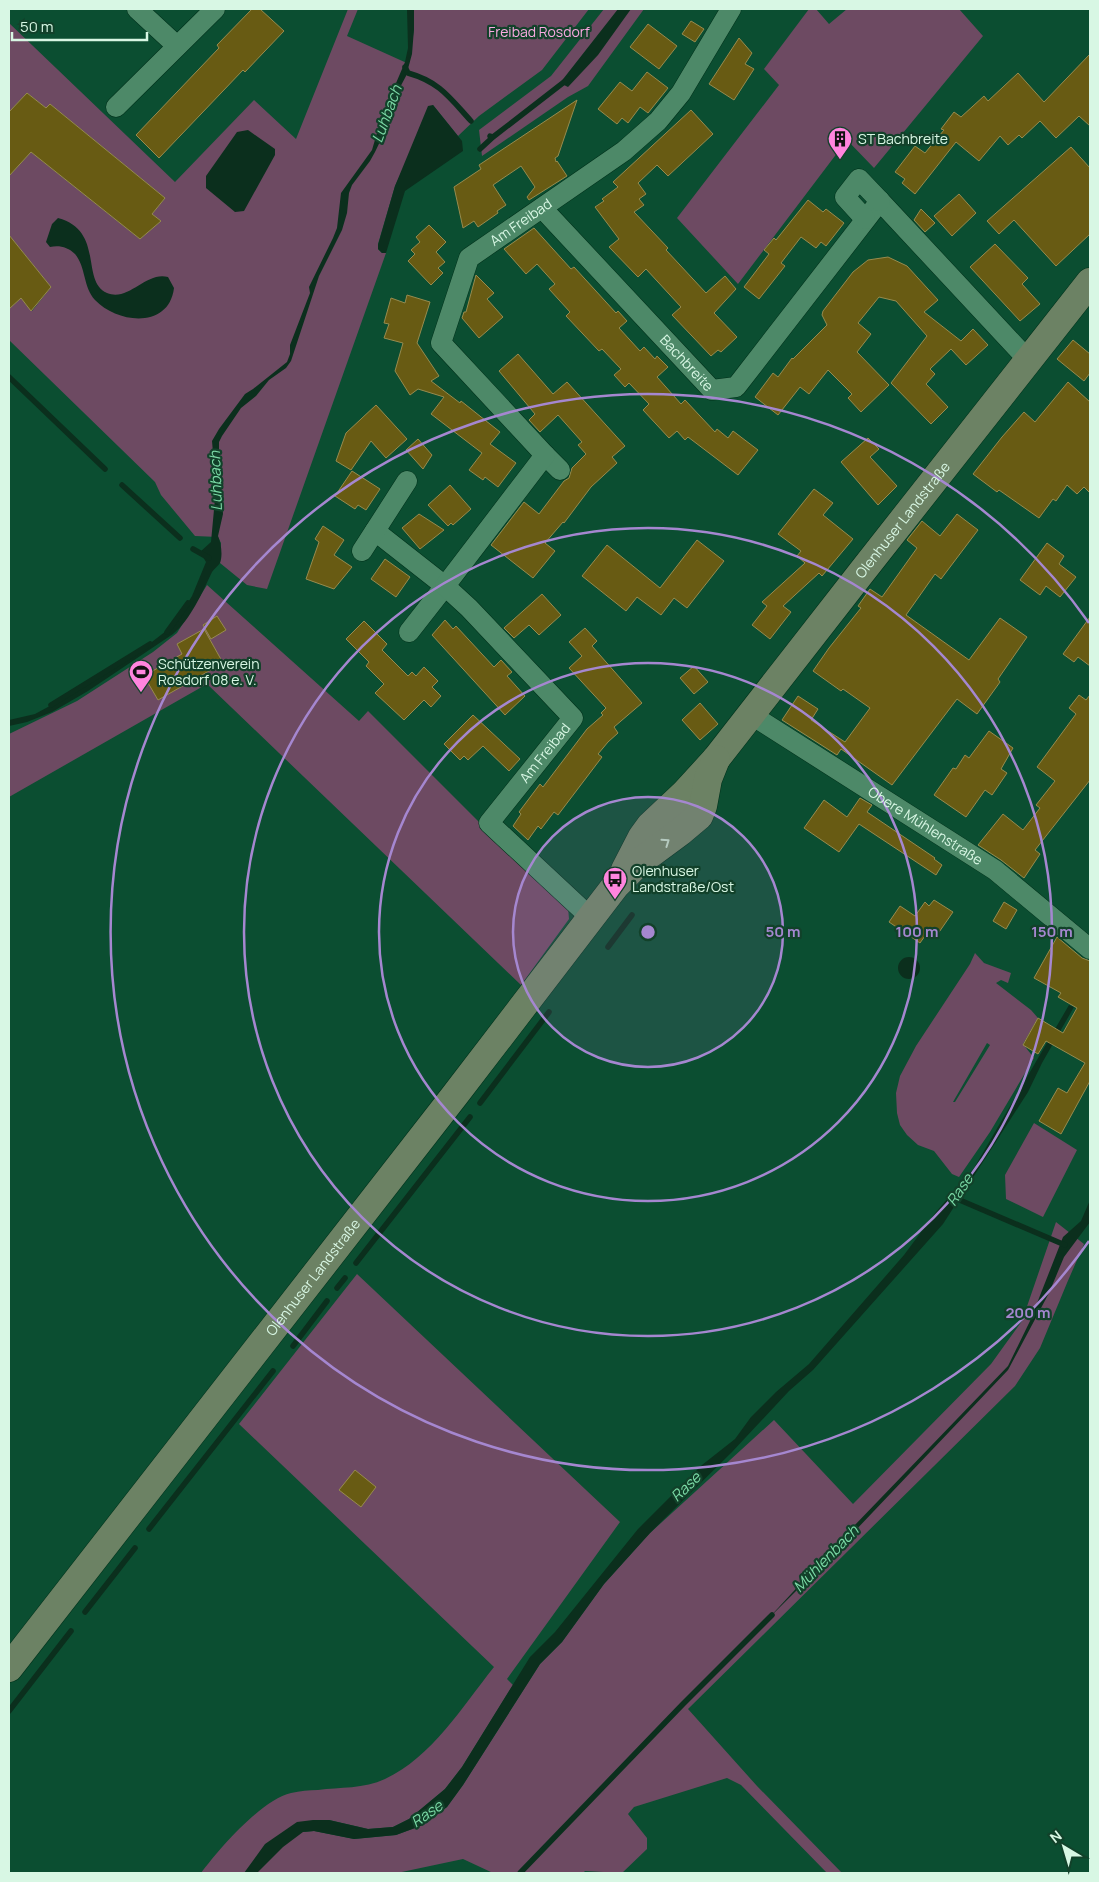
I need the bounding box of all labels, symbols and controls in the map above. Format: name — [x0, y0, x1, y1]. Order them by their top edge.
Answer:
scale bar — [12, 10, 148, 42]
text: 50 m — [20, 16, 54, 37]
park label: Freibad Rosdorf — [488, 22, 590, 41]
water label: Luhbach — [366, 81, 407, 146]
building icon: ST Bachbreite — [827, 126, 853, 160]
place label: ST Bachbreite — [858, 129, 948, 148]
street label: Am Freibad — [486, 194, 555, 250]
street label: Bachbreite — [656, 330, 718, 395]
water label: Luhbach — [204, 450, 227, 511]
street label: Olenhuser Landstraße — [850, 458, 954, 582]
place label: Schützenverein Rosdorf 08 e. V. — [158, 654, 259, 689]
sports icon: Schützenverein Rosdorf 08 e. V. — [128, 659, 154, 693]
street label: Am Freibad — [515, 719, 574, 787]
street label: Obere Mühlenstraße — [865, 782, 987, 869]
one-way arrow — [660, 840, 669, 848]
place label: Olenhuser Landstraße/Ost — [632, 861, 734, 896]
bus stop icon: Olenhuser Landstraße/Ost — [602, 866, 628, 900]
text: 50 m — [765, 921, 801, 942]
text: 100 m — [896, 921, 938, 942]
text: 150 m — [1031, 921, 1073, 942]
centre of rings — [639, 923, 657, 941]
water label: Rase — [941, 1169, 979, 1210]
street label: Olenhuser Landstraße — [261, 1215, 364, 1340]
text: 200 m — [1005, 1302, 1051, 1323]
water label: Rase — [666, 1466, 706, 1506]
water label: Mühlenbach — [788, 1520, 864, 1597]
water label: Rase — [407, 1794, 448, 1832]
north arrow — [1039, 1822, 1089, 1872]
text: N — [1046, 1826, 1066, 1847]

